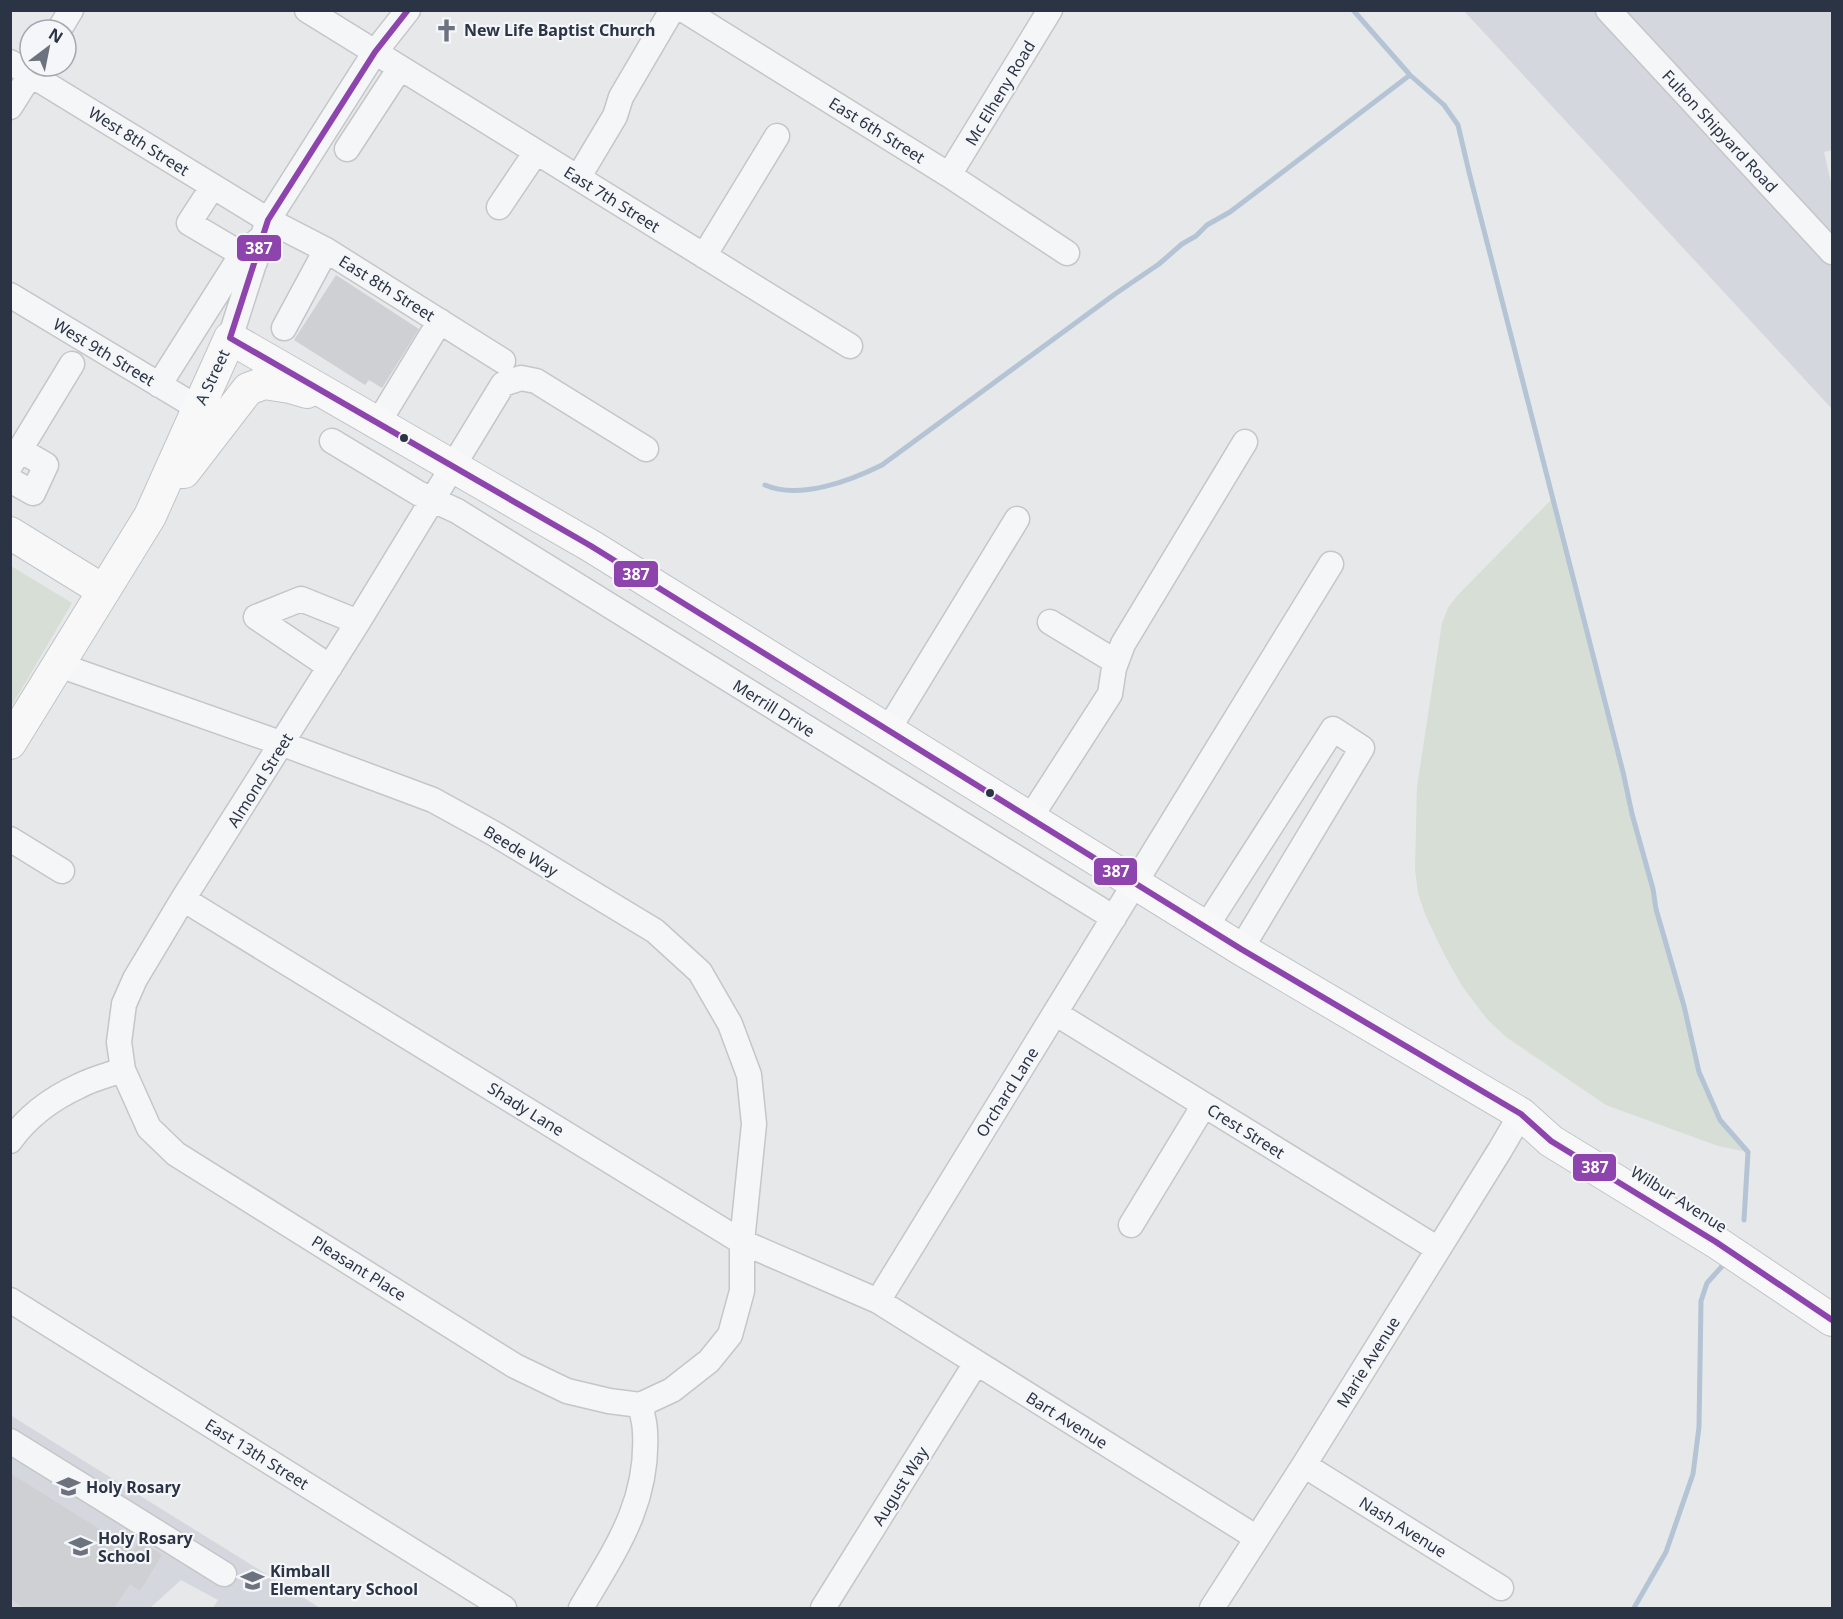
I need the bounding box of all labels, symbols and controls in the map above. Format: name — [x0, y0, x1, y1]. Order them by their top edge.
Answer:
church icon: New Life Baptist Church — [433, 17, 459, 43]
north arrow — [18, 18, 78, 78]
place label: New Life Baptist Church — [464, 19, 656, 41]
text: N — [45, 23, 67, 48]
street label: Mc Elheny Road — [960, 36, 1040, 150]
street label: Fulton Shipyard Road — [1657, 65, 1783, 197]
street label: East 6th Street — [825, 92, 929, 168]
street label: West 8th Street — [84, 101, 194, 181]
street label: East 7th Street — [560, 161, 664, 237]
line badge: 387 — [236, 234, 282, 262]
text: 387 — [245, 237, 273, 259]
street label: East 8th Street — [335, 250, 439, 326]
street label: West 9th Street — [49, 313, 159, 391]
street label: A Street — [190, 345, 235, 408]
unlabelled marker — [398, 432, 410, 444]
line badge: 387 — [613, 560, 659, 588]
text: 387 — [622, 563, 650, 585]
street label: Merrill Drive — [729, 674, 819, 742]
street label: Almond Street — [222, 728, 298, 831]
unlabelled marker — [984, 787, 996, 799]
street label: Beede Way — [480, 820, 563, 882]
line badge: 387 — [1093, 857, 1138, 886]
text: 387 — [1102, 860, 1130, 882]
street label: Orchard Lane — [971, 1043, 1043, 1141]
street label: Shady Lane — [484, 1077, 568, 1141]
street label: Crest Street — [1203, 1098, 1289, 1164]
line badge: 387 — [1572, 1153, 1617, 1182]
text: 387 — [1581, 1156, 1609, 1178]
street label: Wilbur Avenue — [1627, 1161, 1731, 1237]
street label: Pleasant Place — [307, 1230, 411, 1306]
street label: Marie Avenue — [1331, 1312, 1405, 1412]
street label: Bart Avenue — [1022, 1386, 1112, 1454]
street label: East 13th Street — [201, 1413, 313, 1495]
street label: August Way — [867, 1442, 933, 1530]
school or university icon: Holy Rosary — [55, 1474, 81, 1500]
place label: Holy Rosary — [86, 1476, 182, 1498]
street label: Nash Avenue — [1355, 1491, 1451, 1563]
place label: Holy Rosary School — [98, 1527, 194, 1567]
school or university icon: Holy Rosary School — [67, 1534, 93, 1560]
place label: Kimball Elementary School — [270, 1560, 418, 1600]
school or university icon: Kimball Elementary School — [239, 1567, 265, 1593]

